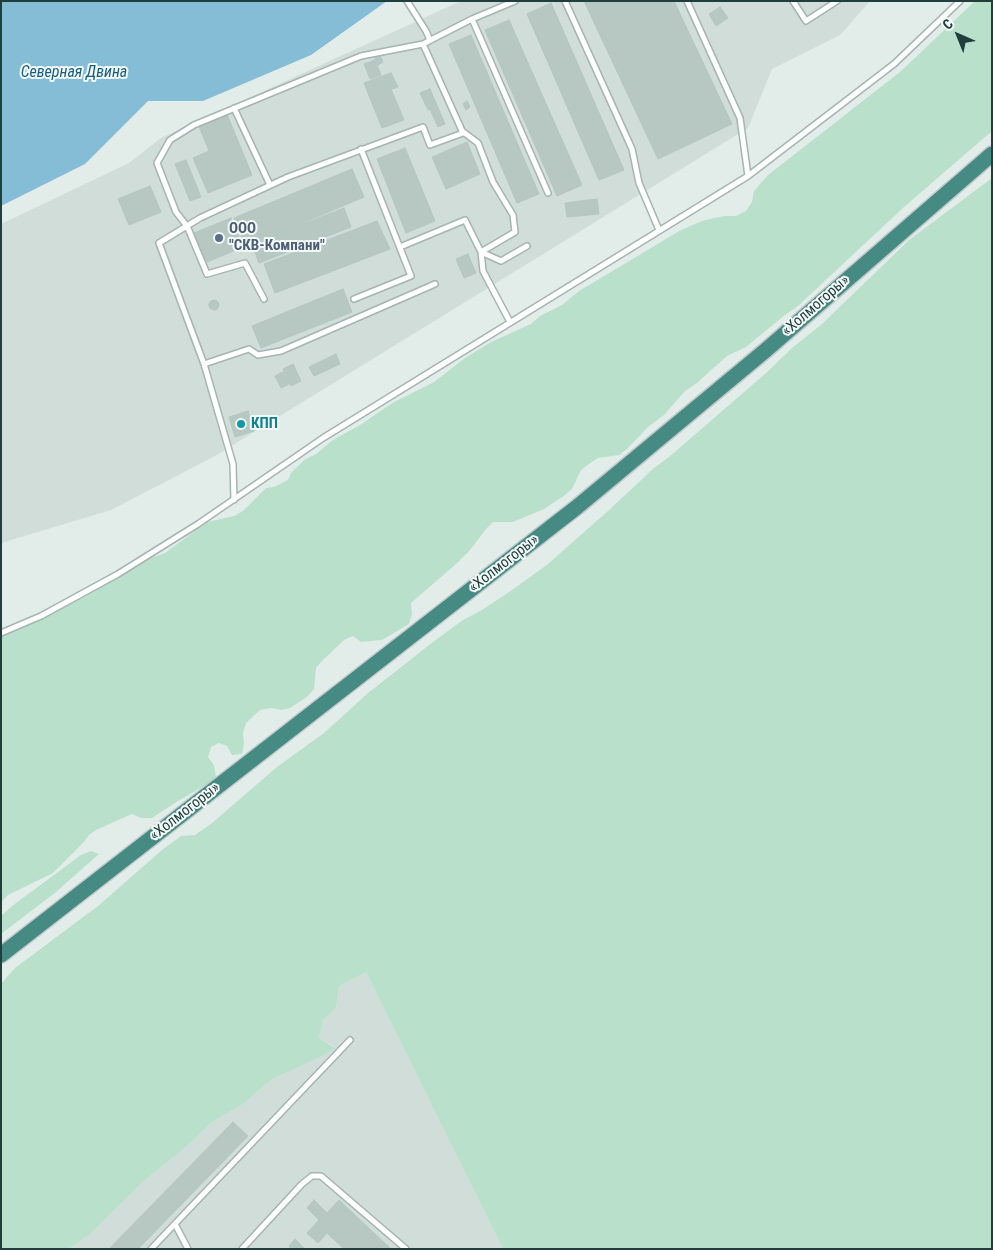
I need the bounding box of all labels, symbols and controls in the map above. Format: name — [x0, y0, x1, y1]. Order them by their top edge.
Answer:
north arrow — [933, 10, 983, 60]
text: С — [939, 16, 956, 33]
water label: Северная Двина — [21, 63, 127, 83]
place label: ООО "СКВ-Компани" — [229, 220, 325, 255]
marker: ООО "СКВ-Компани" — [213, 232, 225, 244]
street label: «Холмогоры» — [779, 272, 853, 340]
place label: КПП — [251, 415, 278, 433]
marker: КПП — [235, 418, 247, 430]
street label: «Холмогоры» — [466, 531, 542, 597]
street label: «Холмогоры» — [147, 779, 223, 845]

